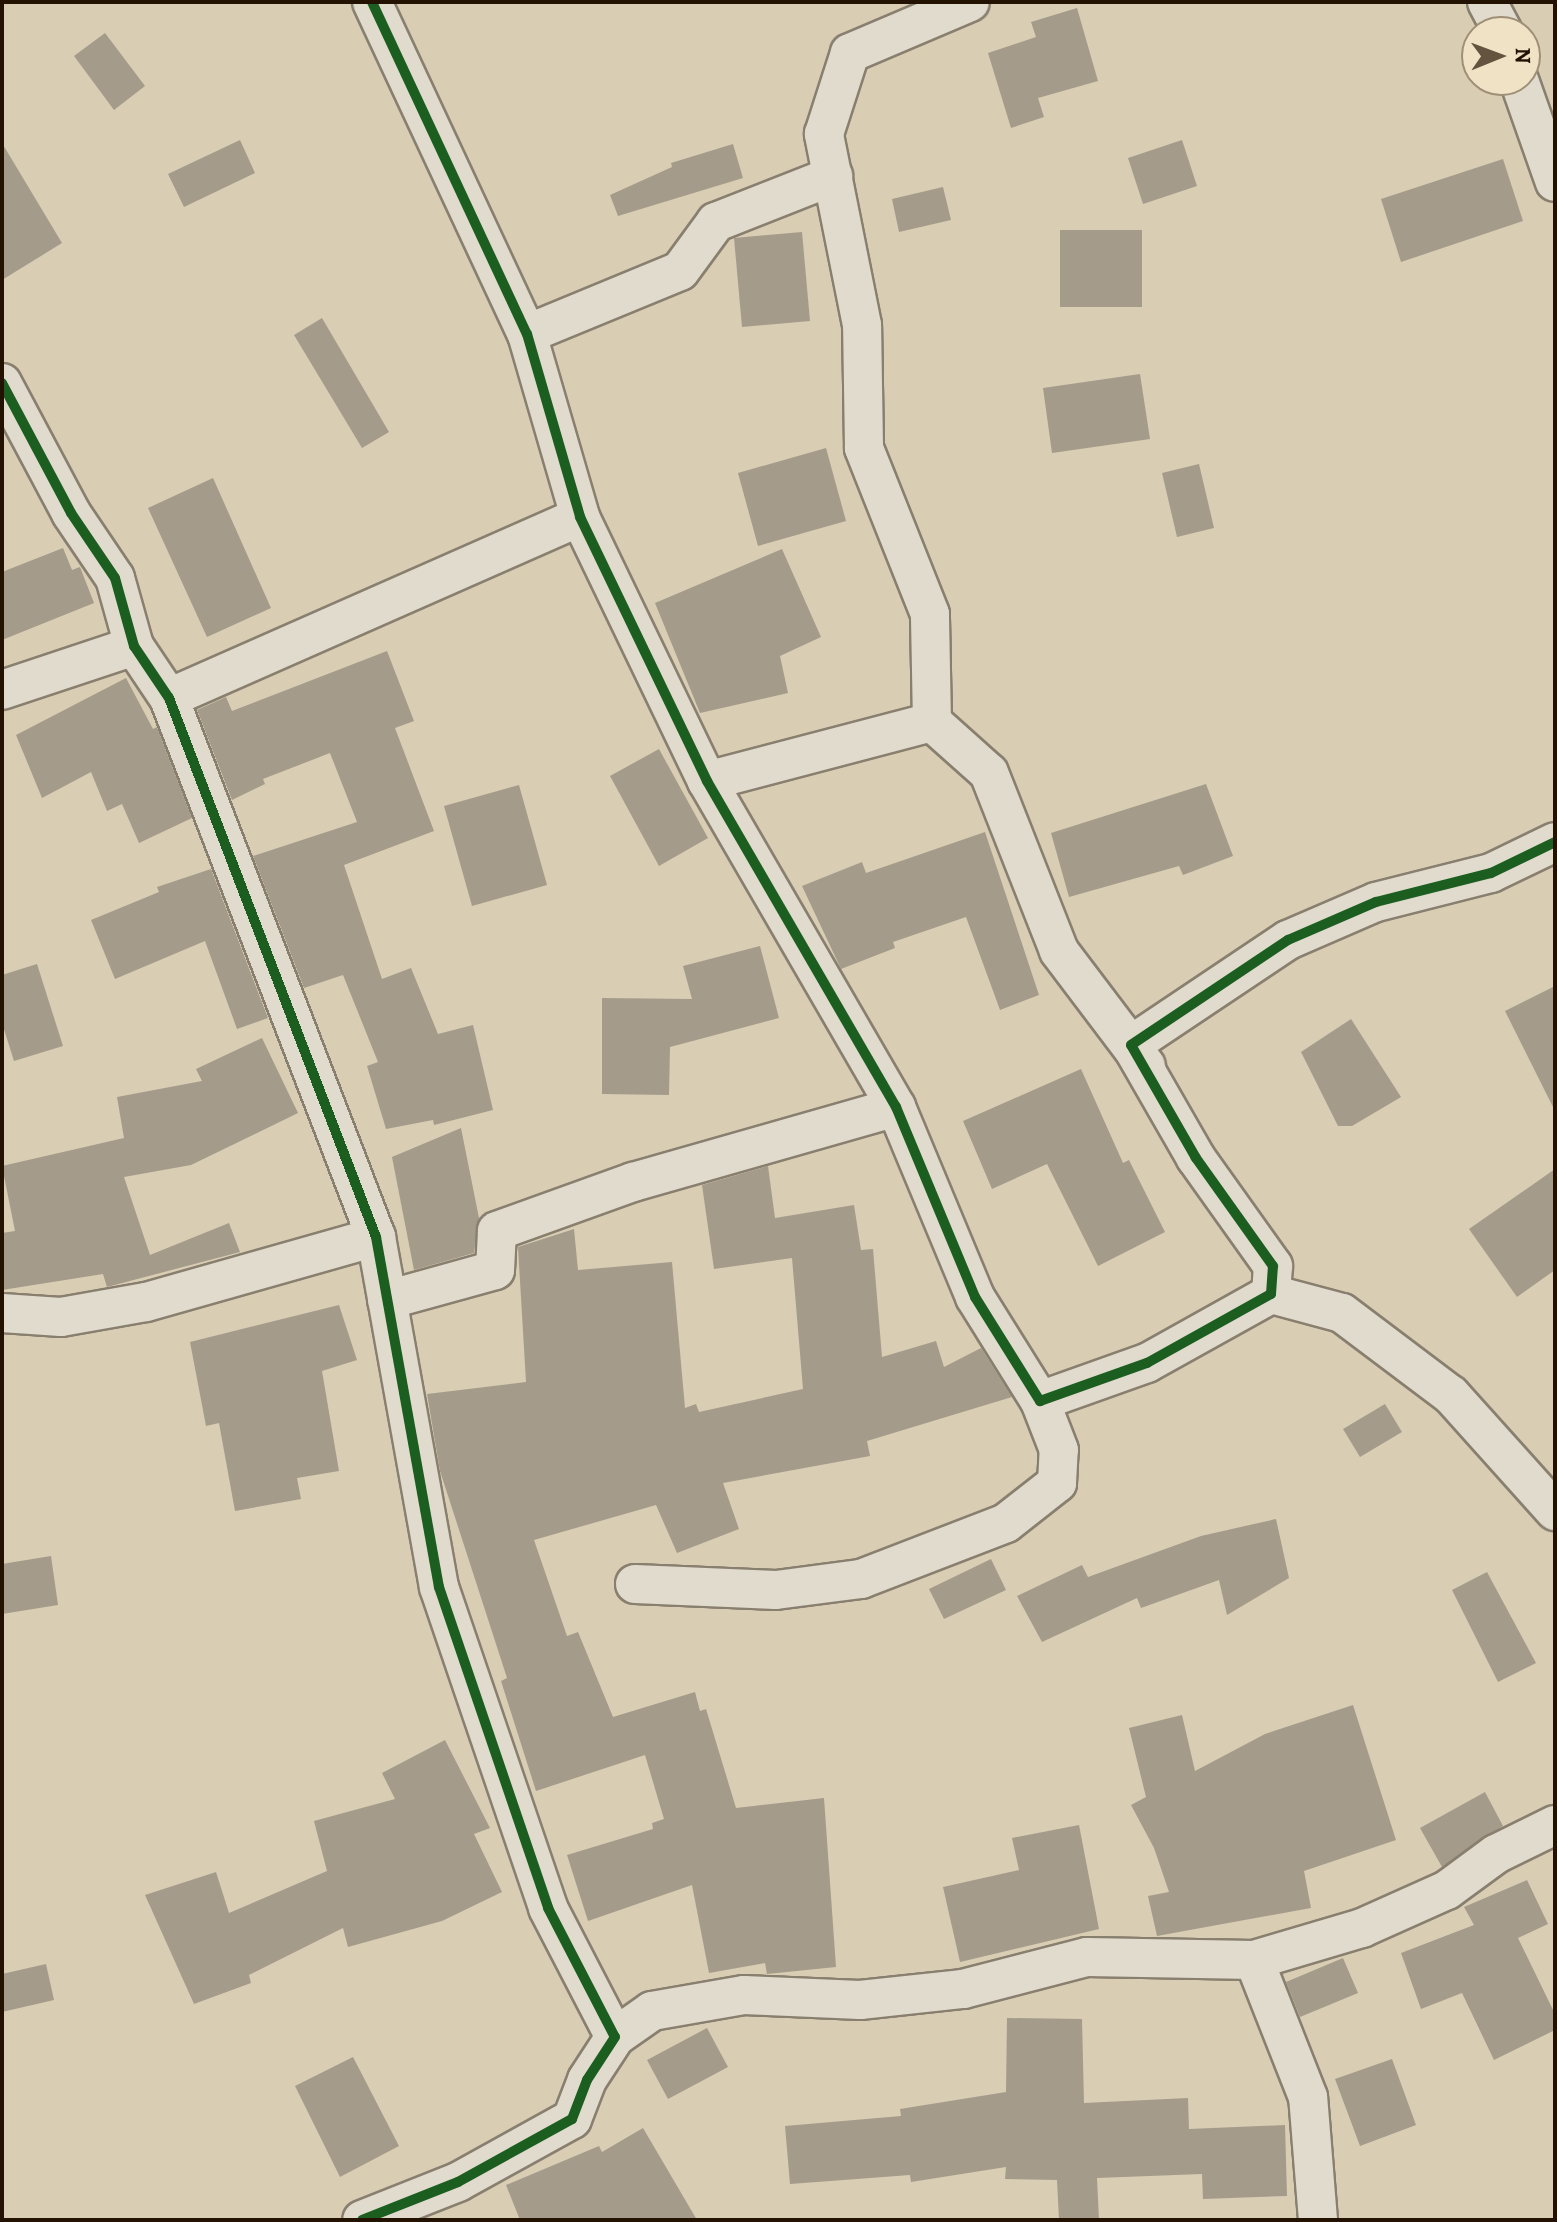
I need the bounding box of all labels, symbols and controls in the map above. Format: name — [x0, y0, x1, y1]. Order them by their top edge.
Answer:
north arrow — [1461, 16, 1541, 96]
text: N — [1508, 47, 1538, 64]

